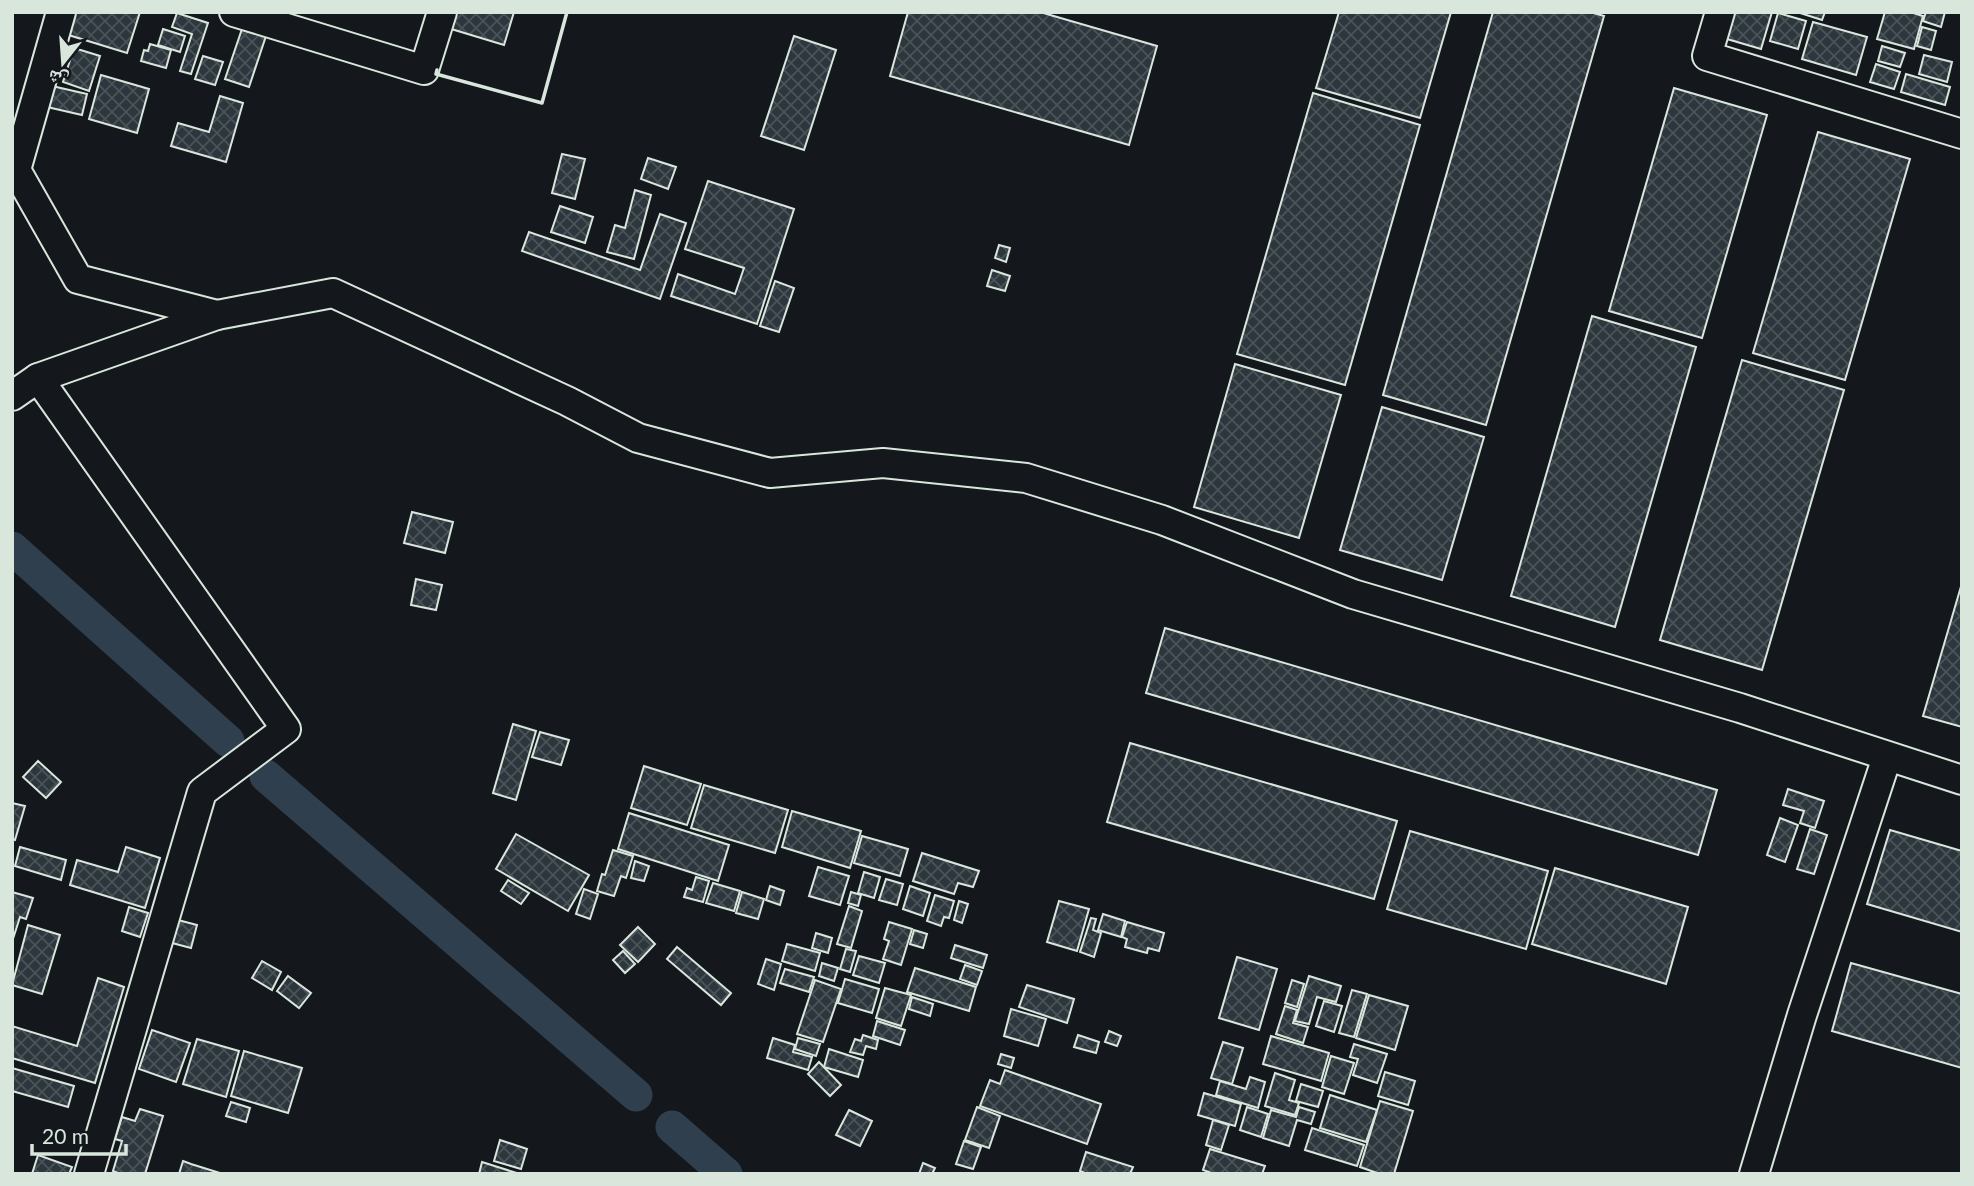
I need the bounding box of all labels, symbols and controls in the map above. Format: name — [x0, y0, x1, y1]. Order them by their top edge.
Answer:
north arrow — [28, 28, 98, 98]
text: ش — [45, 65, 71, 94]
scale bar — [32, 1112, 126, 1156]
text: 20 m — [42, 1123, 89, 1148]

